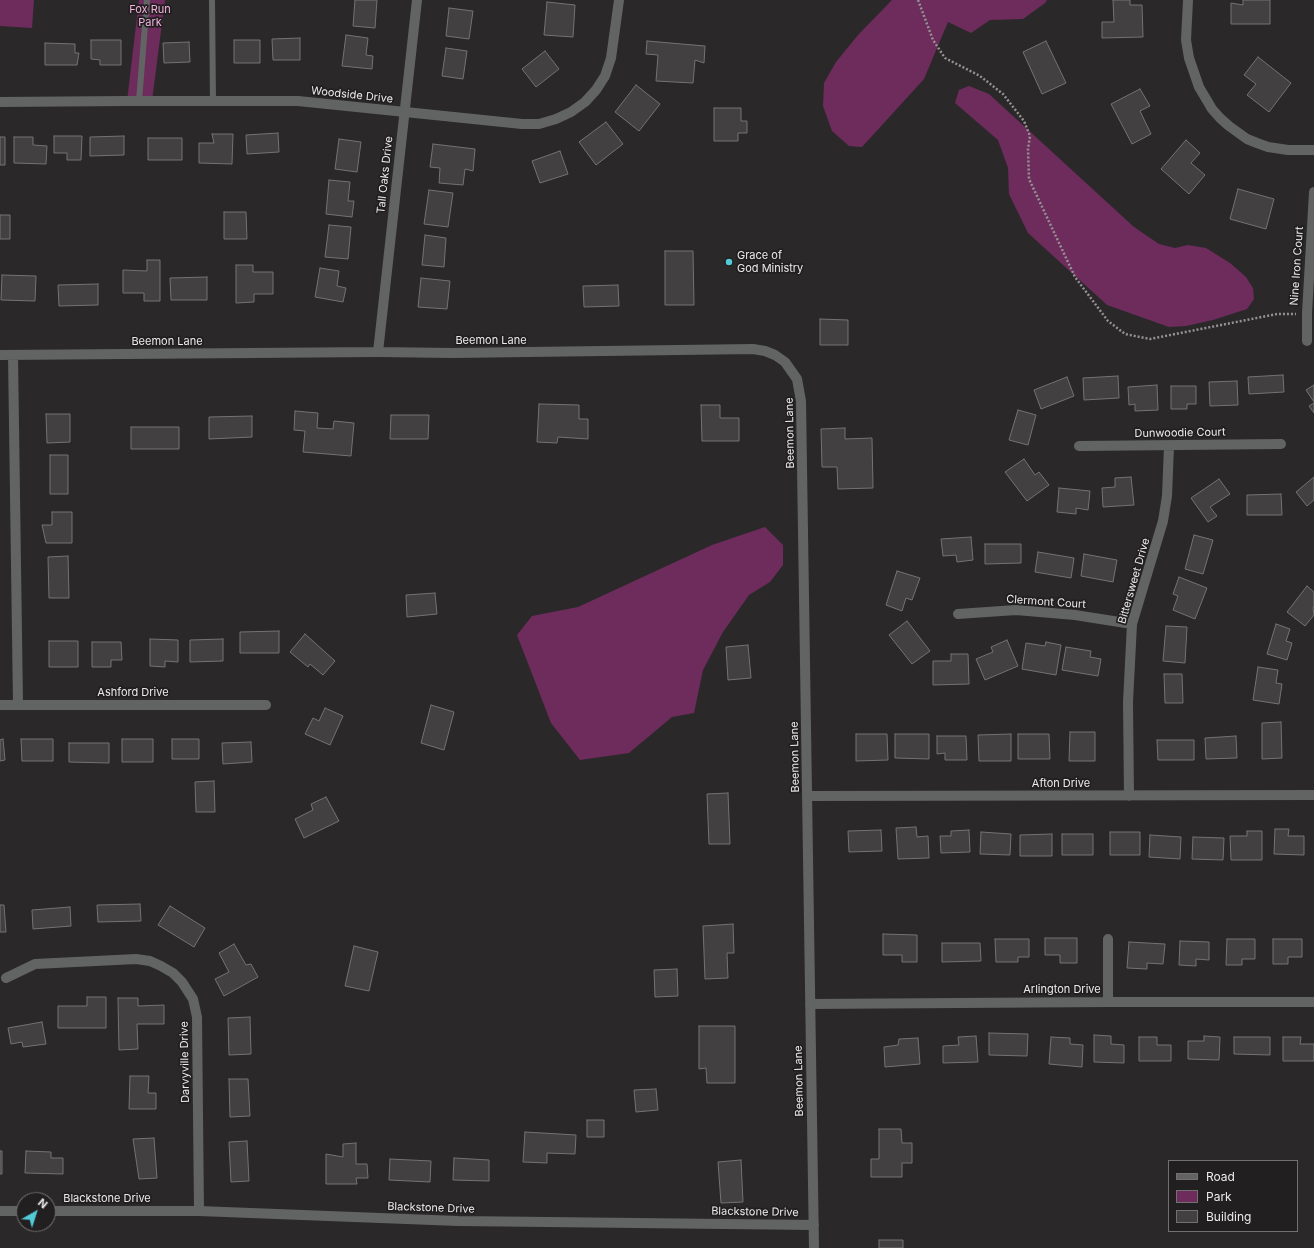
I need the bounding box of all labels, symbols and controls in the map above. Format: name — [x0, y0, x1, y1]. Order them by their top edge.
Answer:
park label: Fox Run Park — [129, 3, 171, 29]
street label: Woodside Drive — [310, 84, 394, 106]
street label: Tall Oaks Drive — [374, 136, 396, 214]
street label: Nine Iron Court — [1288, 226, 1306, 306]
place label: Grace of God Ministry — [737, 249, 803, 275]
marker: Grace of God Ministry — [724, 257, 734, 267]
street label: Beemon Lane — [455, 334, 527, 348]
street label: Beemon Lane — [131, 335, 203, 349]
street label: Beemon Lane — [783, 397, 797, 469]
street label: Dunwoodie Court — [1134, 426, 1226, 440]
street label: Bittersweet Drive — [1115, 537, 1153, 625]
street label: Clermont Court — [1006, 593, 1086, 611]
street label: Ashford Drive — [97, 686, 169, 700]
street label: Beemon Lane — [788, 721, 802, 793]
street label: Afton Drive — [1032, 777, 1090, 791]
street label: Arlington Drive — [1023, 983, 1101, 997]
street label: Darvyville Drive — [178, 1021, 192, 1103]
street label: Beemon Lane — [792, 1045, 806, 1117]
legend — [1168, 1160, 1298, 1232]
text: Road — [1206, 1169, 1235, 1184]
text: Park — [1206, 1189, 1232, 1204]
north arrow — [16, 1192, 56, 1232]
street label: Blackstone Drive — [63, 1192, 151, 1206]
text: N — [35, 1195, 51, 1212]
street label: Blackstone Drive — [387, 1200, 475, 1216]
street label: Blackstone Drive — [711, 1205, 799, 1219]
text: Building — [1206, 1209, 1251, 1224]

